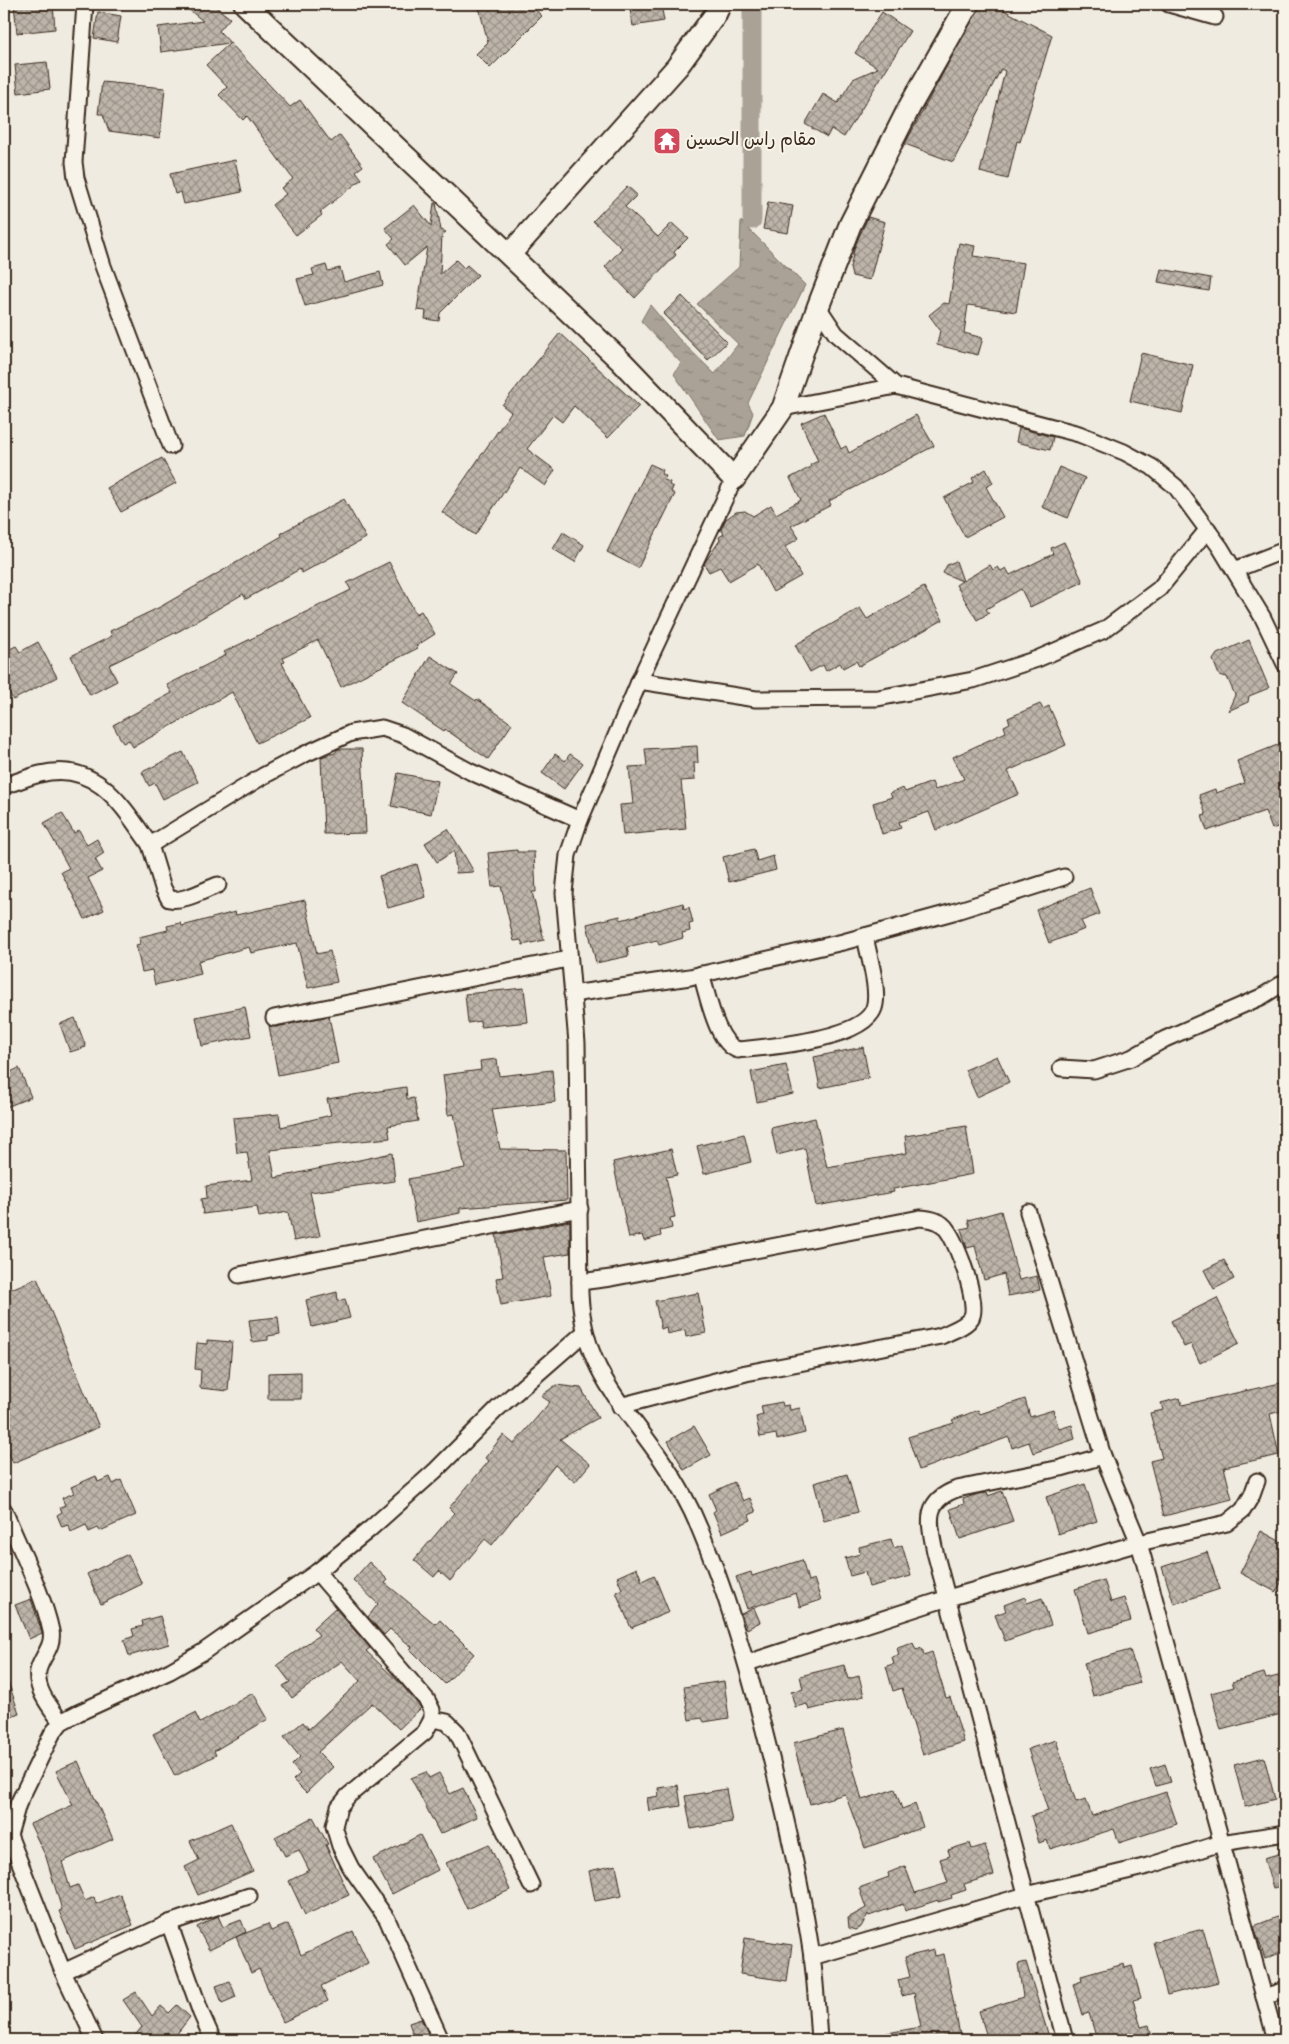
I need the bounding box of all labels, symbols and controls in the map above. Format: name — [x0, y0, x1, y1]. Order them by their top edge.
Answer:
temple icon: مقام راس الحسين — [652, 126, 682, 156]
place label: مقام راس الحسين — [686, 128, 816, 154]

